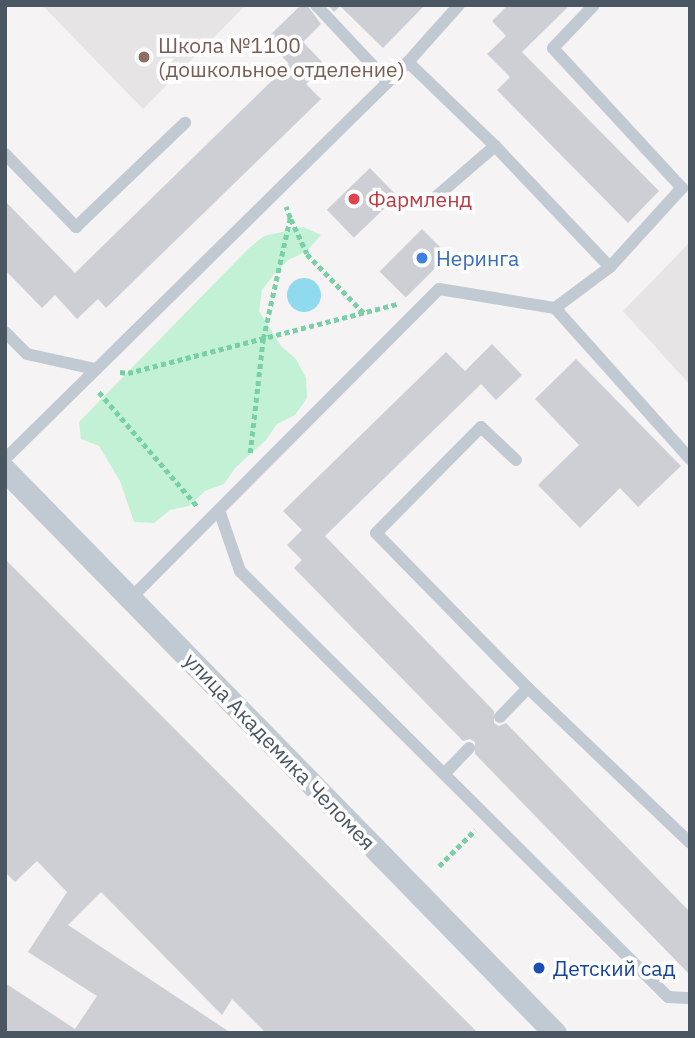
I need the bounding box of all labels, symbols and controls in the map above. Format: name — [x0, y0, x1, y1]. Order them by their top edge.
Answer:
place label: Школа №1100 (дошкольное отделение) — [158, 32, 405, 82]
marker: Школа №1100 (дошкольное отделение) — [136, 49, 152, 65]
place label: Фармленд — [368, 186, 472, 212]
marker: Фармленд — [346, 191, 362, 207]
place label: Неринга — [436, 245, 519, 271]
marker: Неринга — [414, 250, 430, 266]
street label: улица Академика Челомея — [179, 647, 381, 855]
place label: Детский сад — [553, 955, 676, 981]
marker: Детский сад — [531, 960, 547, 976]

